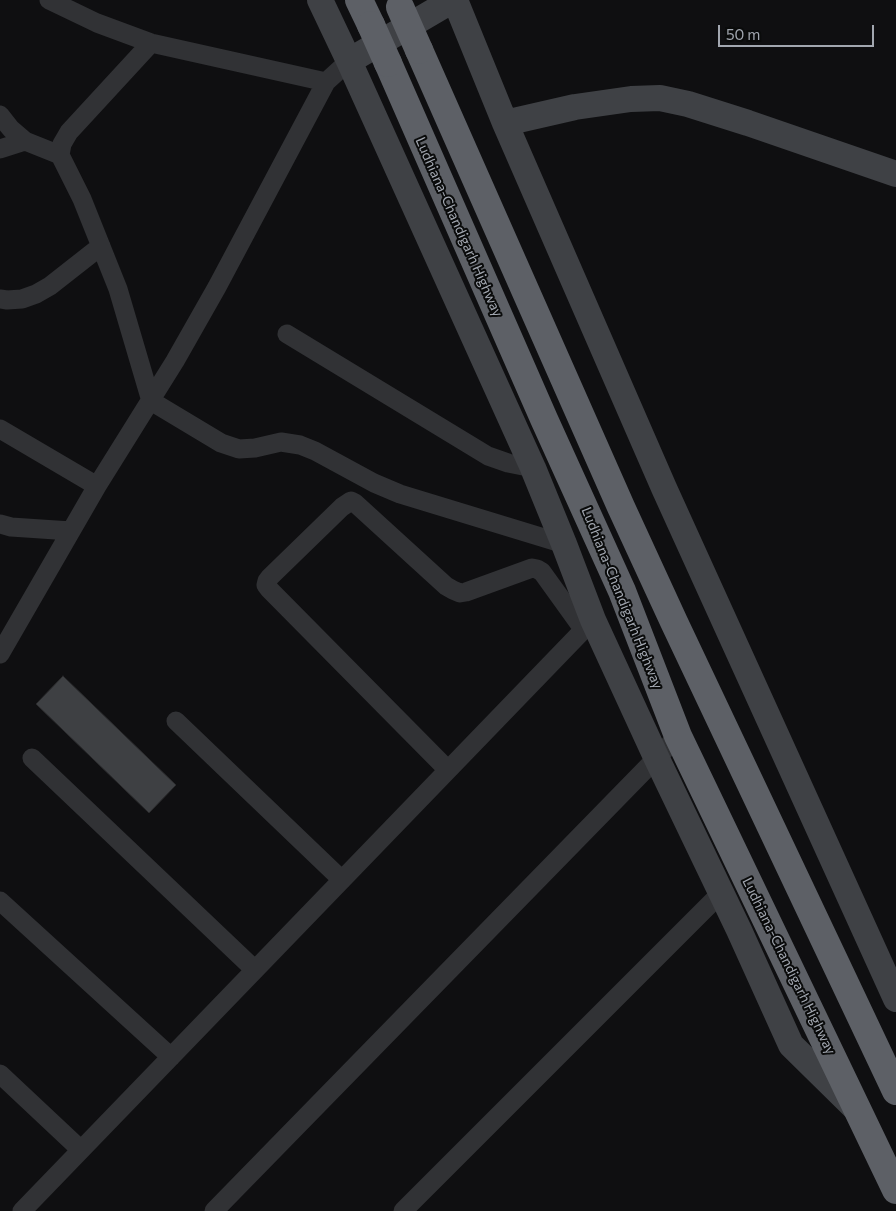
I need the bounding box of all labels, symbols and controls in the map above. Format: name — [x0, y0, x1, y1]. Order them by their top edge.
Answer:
scale bar — [721, 15, 877, 47]
text: 50 m — [726, 25, 760, 43]
street label: Ludhiana-Chandigarh Highway — [412, 135, 506, 319]
street label: Ludhiana-Chandigarh Highway — [578, 505, 666, 691]
street label: Ludhiana-Chandigarh Highway — [739, 875, 839, 1057]

